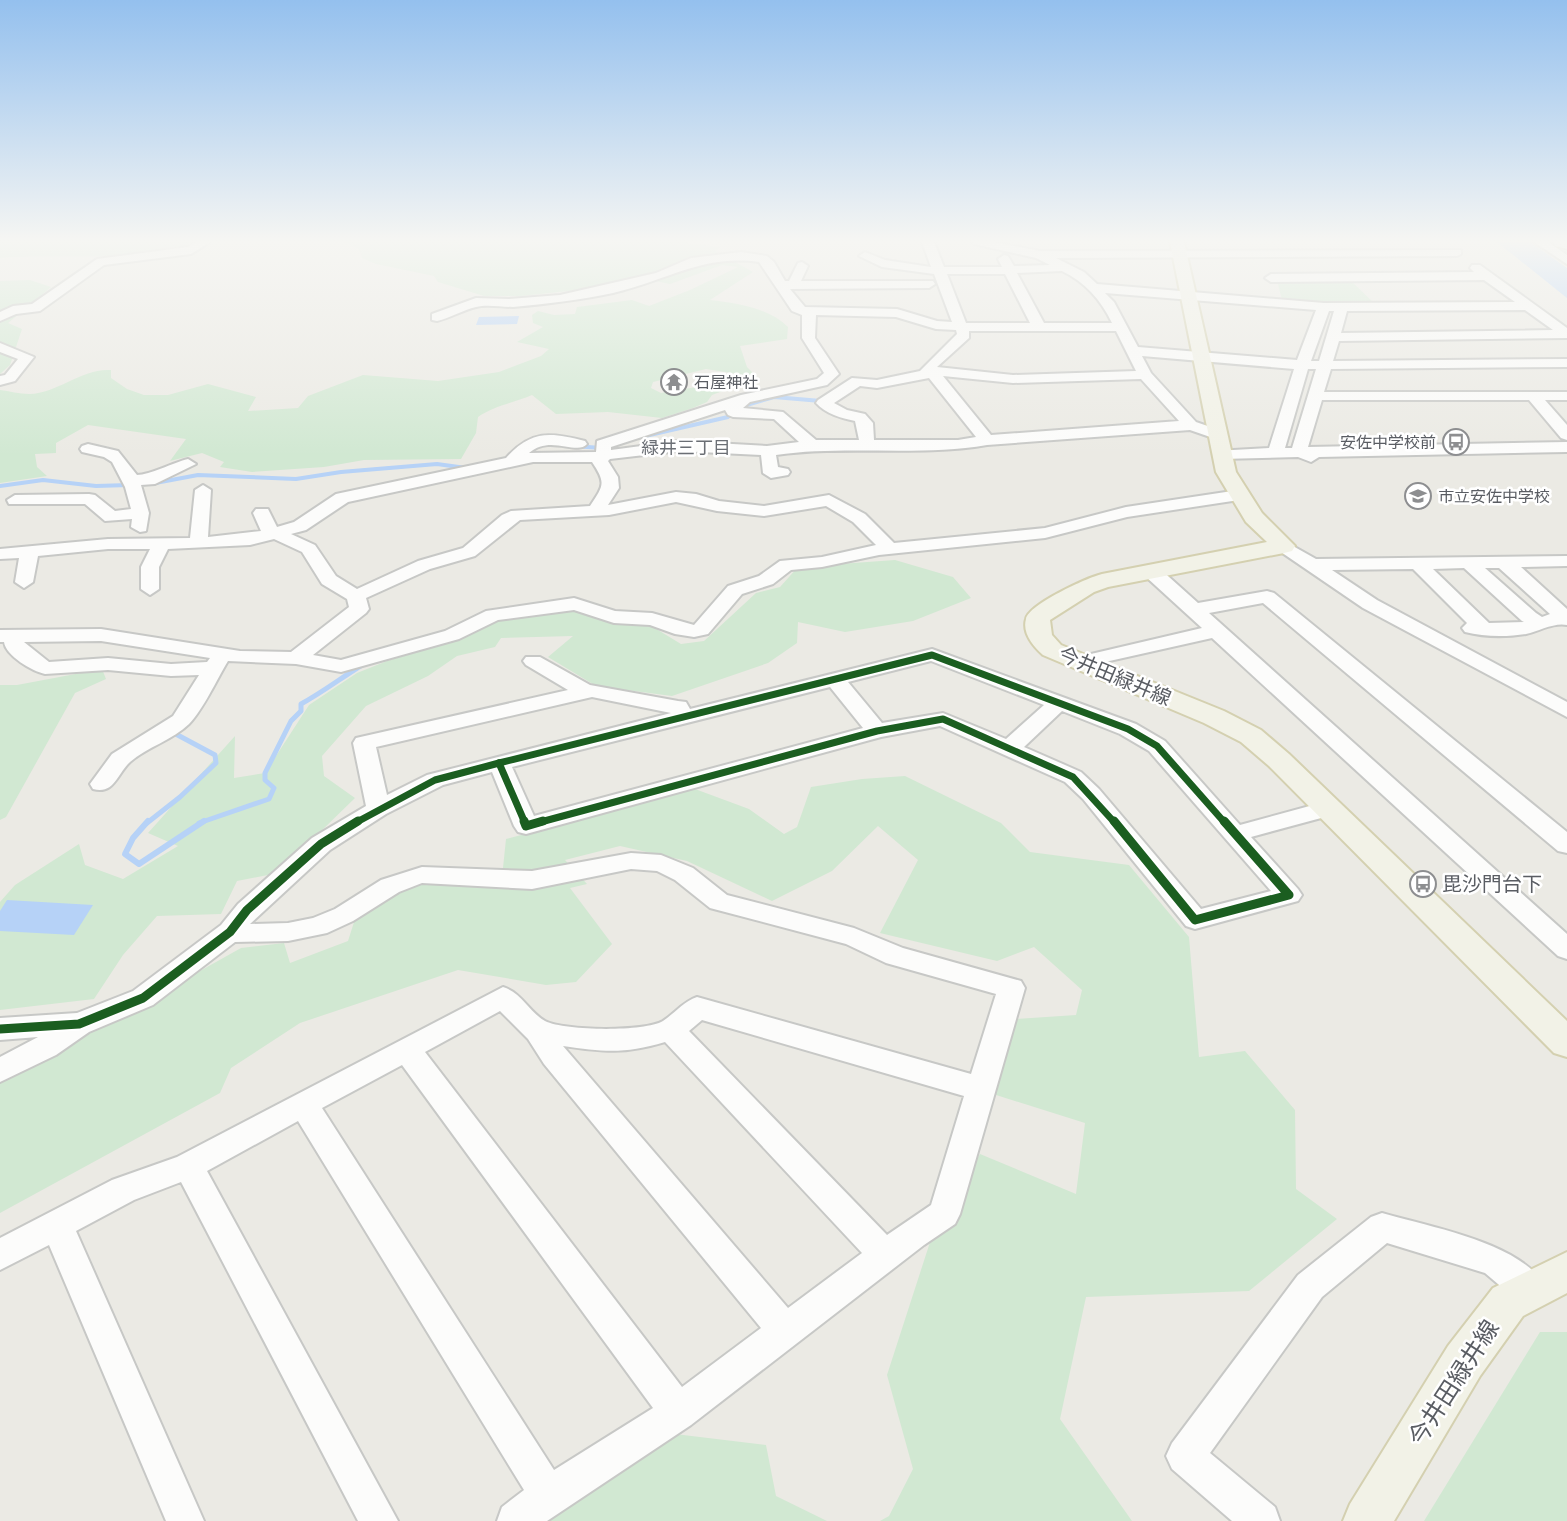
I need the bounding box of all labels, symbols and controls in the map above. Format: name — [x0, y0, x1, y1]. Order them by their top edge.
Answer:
temple icon: 石屋神社 — [659, 367, 689, 397]
place label: 石屋神社 — [694, 373, 758, 393]
bus stop icon: 安佐中学校前 — [1441, 427, 1471, 457]
place label: 安佐中学校前 — [1340, 433, 1436, 453]
district label: 緑井三丁目 — [641, 437, 731, 459]
school or university icon: 市立安佐中学校 — [1403, 481, 1433, 511]
place label: 市立安佐中学校 — [1438, 487, 1550, 507]
street label: 今井田緑井線 — [1055, 642, 1175, 711]
bus stop icon: 毘沙門台下 — [1408, 869, 1438, 899]
place label: 毘沙門台下 — [1442, 873, 1542, 897]
street label: 今井田緑井線 — [1403, 1315, 1506, 1452]

